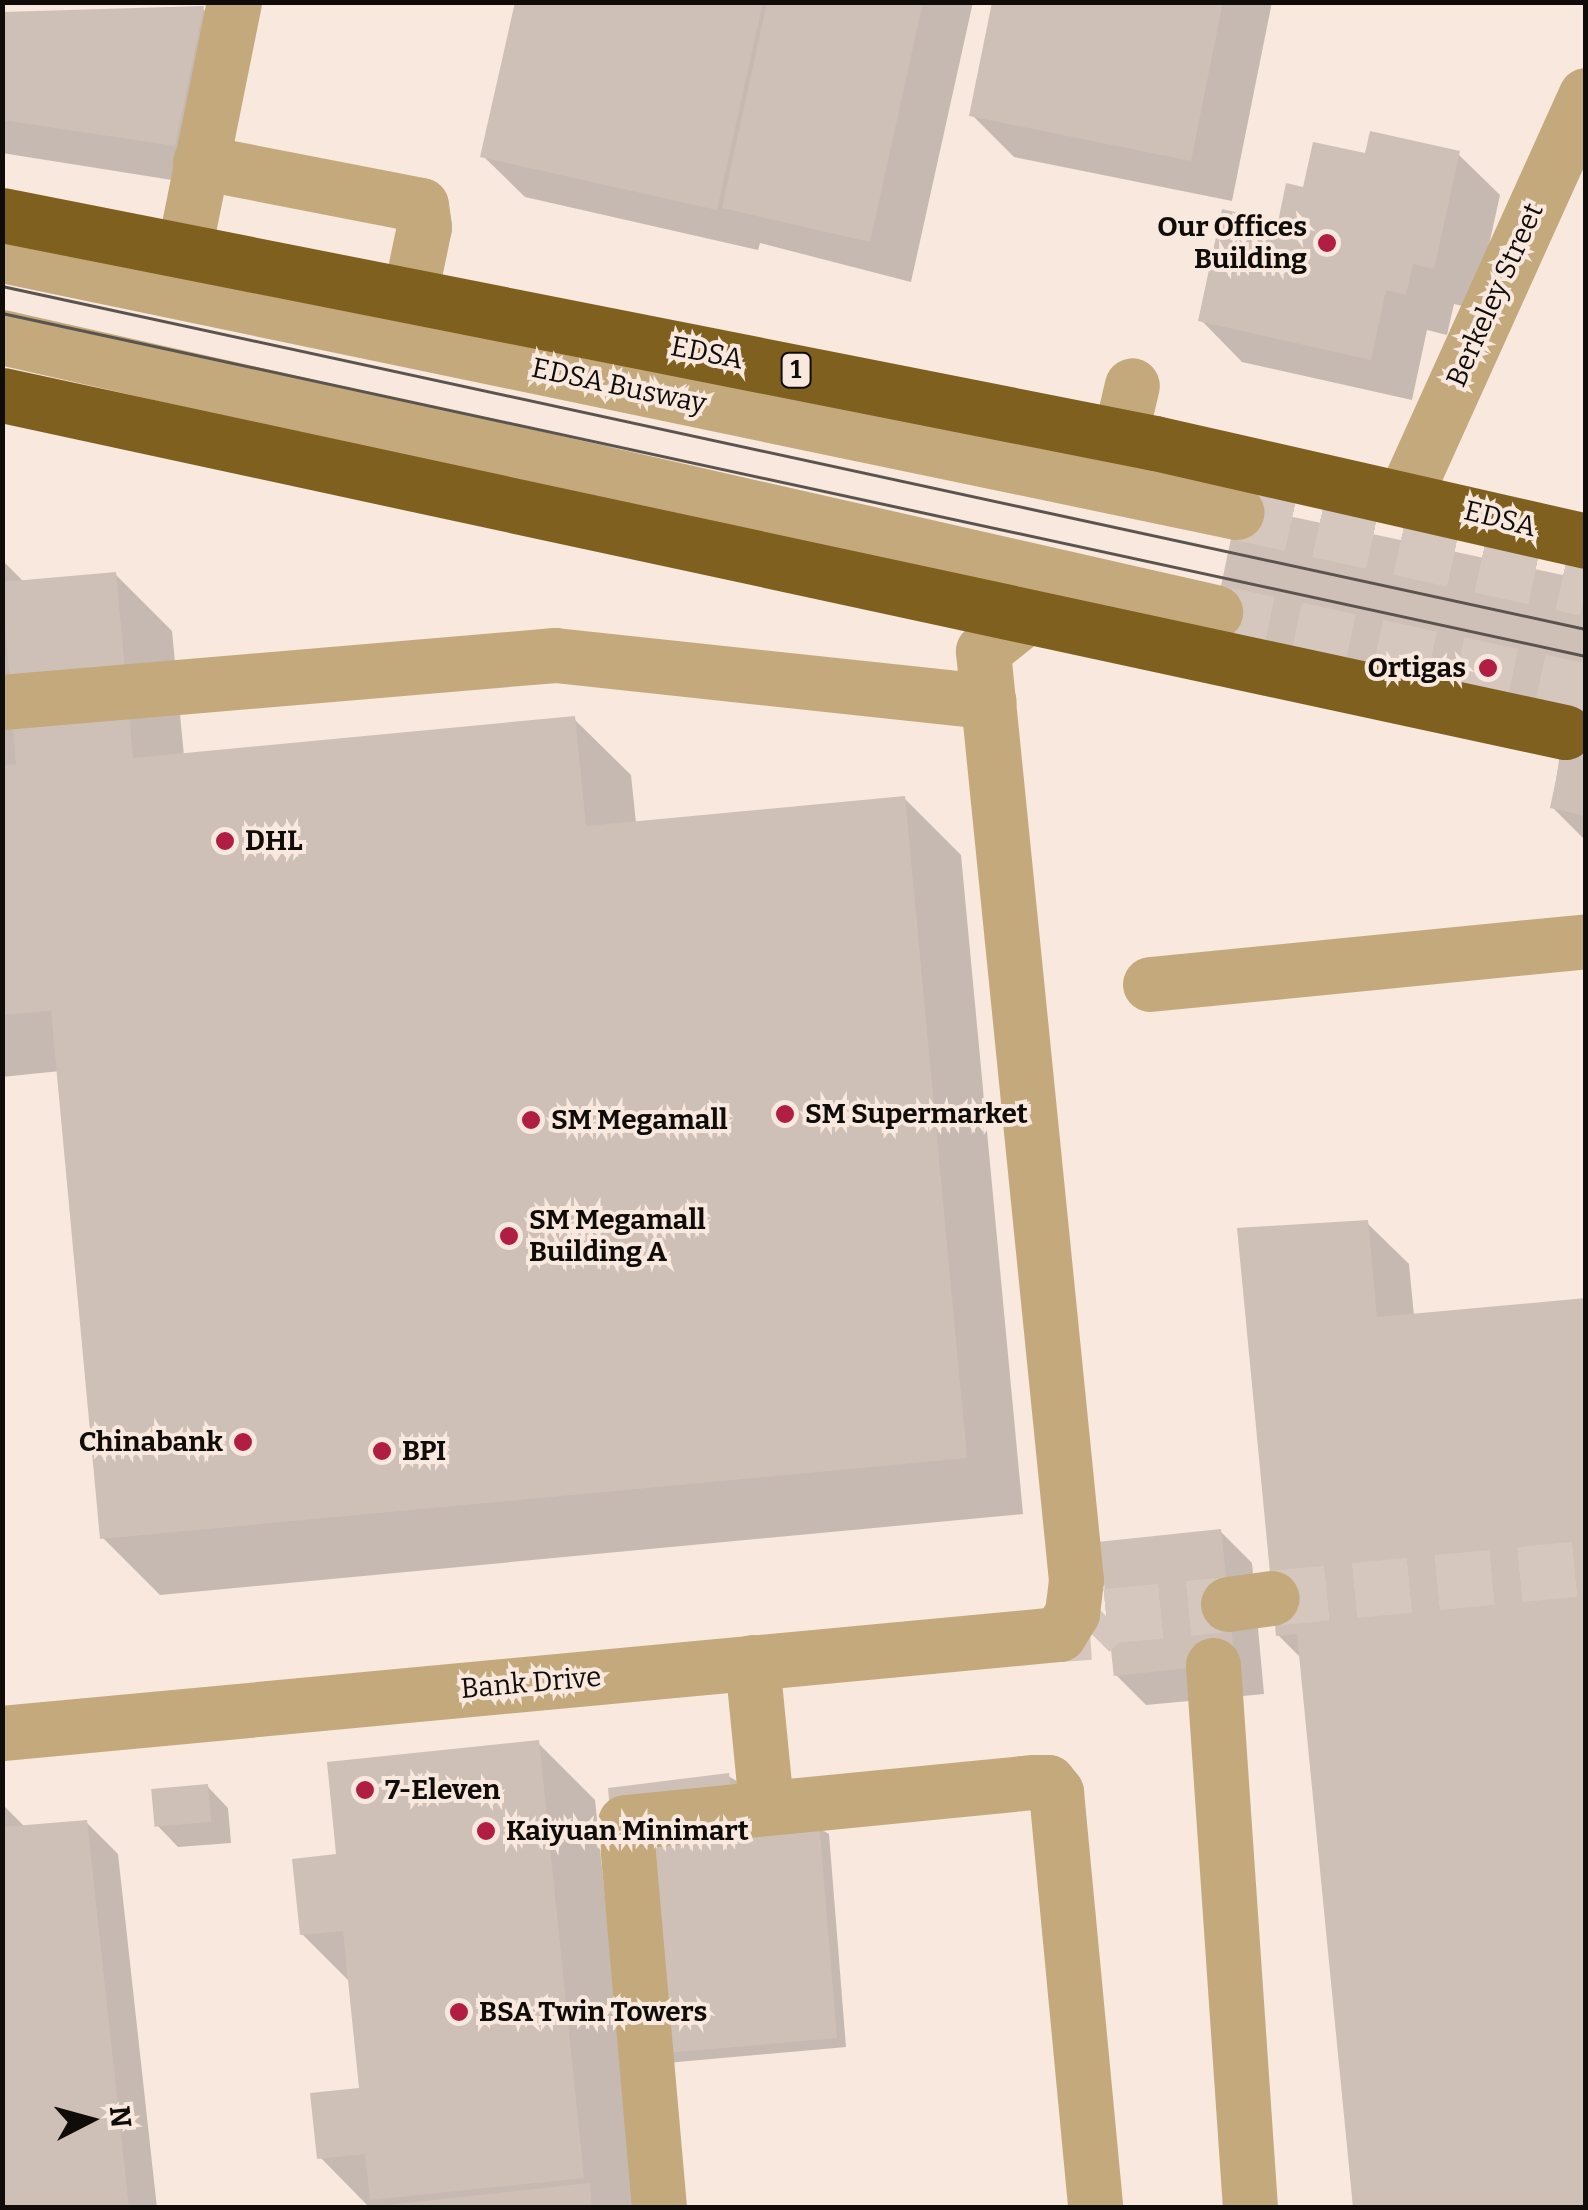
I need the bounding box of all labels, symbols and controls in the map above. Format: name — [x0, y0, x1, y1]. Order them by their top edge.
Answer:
street label: Berkeley Street — [1440, 198, 1550, 392]
place label: Our Offices Building — [1157, 210, 1307, 276]
marker: Our Offices Building — [1316, 232, 1338, 254]
street label: EDSA — [668, 330, 746, 376]
road number: 1 — [778, 350, 814, 390]
street label: EDSA Busway — [529, 351, 709, 421]
street label: EDSA — [1461, 494, 1539, 544]
place label: Ortigas — [1368, 651, 1466, 685]
marker: Ortigas — [1475, 655, 1501, 681]
place label: DHL — [245, 824, 303, 858]
marker: DHL — [214, 830, 236, 852]
place label: SM Supermarket — [805, 1097, 1028, 1131]
place label: SM Megamall — [551, 1103, 728, 1137]
marker: SM Supermarket — [774, 1103, 796, 1125]
marker: SM Megamall — [520, 1109, 542, 1131]
place label: SM Megamall Building A — [529, 1203, 706, 1269]
marker: SM Megamall Building A — [498, 1225, 520, 1247]
place label: Chinabank — [79, 1425, 223, 1459]
marker: Chinabank — [232, 1431, 254, 1453]
place label: BPI — [402, 1434, 446, 1468]
marker: BPI — [371, 1440, 393, 1462]
street label: Bank Drive — [459, 1660, 603, 1706]
place label: 7-Eleven — [385, 1773, 500, 1807]
marker: 7-Eleven — [354, 1779, 376, 1801]
place label: Kaiyuan Minimart — [506, 1814, 749, 1848]
marker: Kaiyuan Minimart — [475, 1820, 497, 1842]
place label: BSA Twin Towers — [479, 1995, 707, 2029]
marker: BSA Twin Towers — [448, 2001, 470, 2023]
north arrow — [40, 2070, 140, 2170]
text: N — [103, 2104, 138, 2129]

